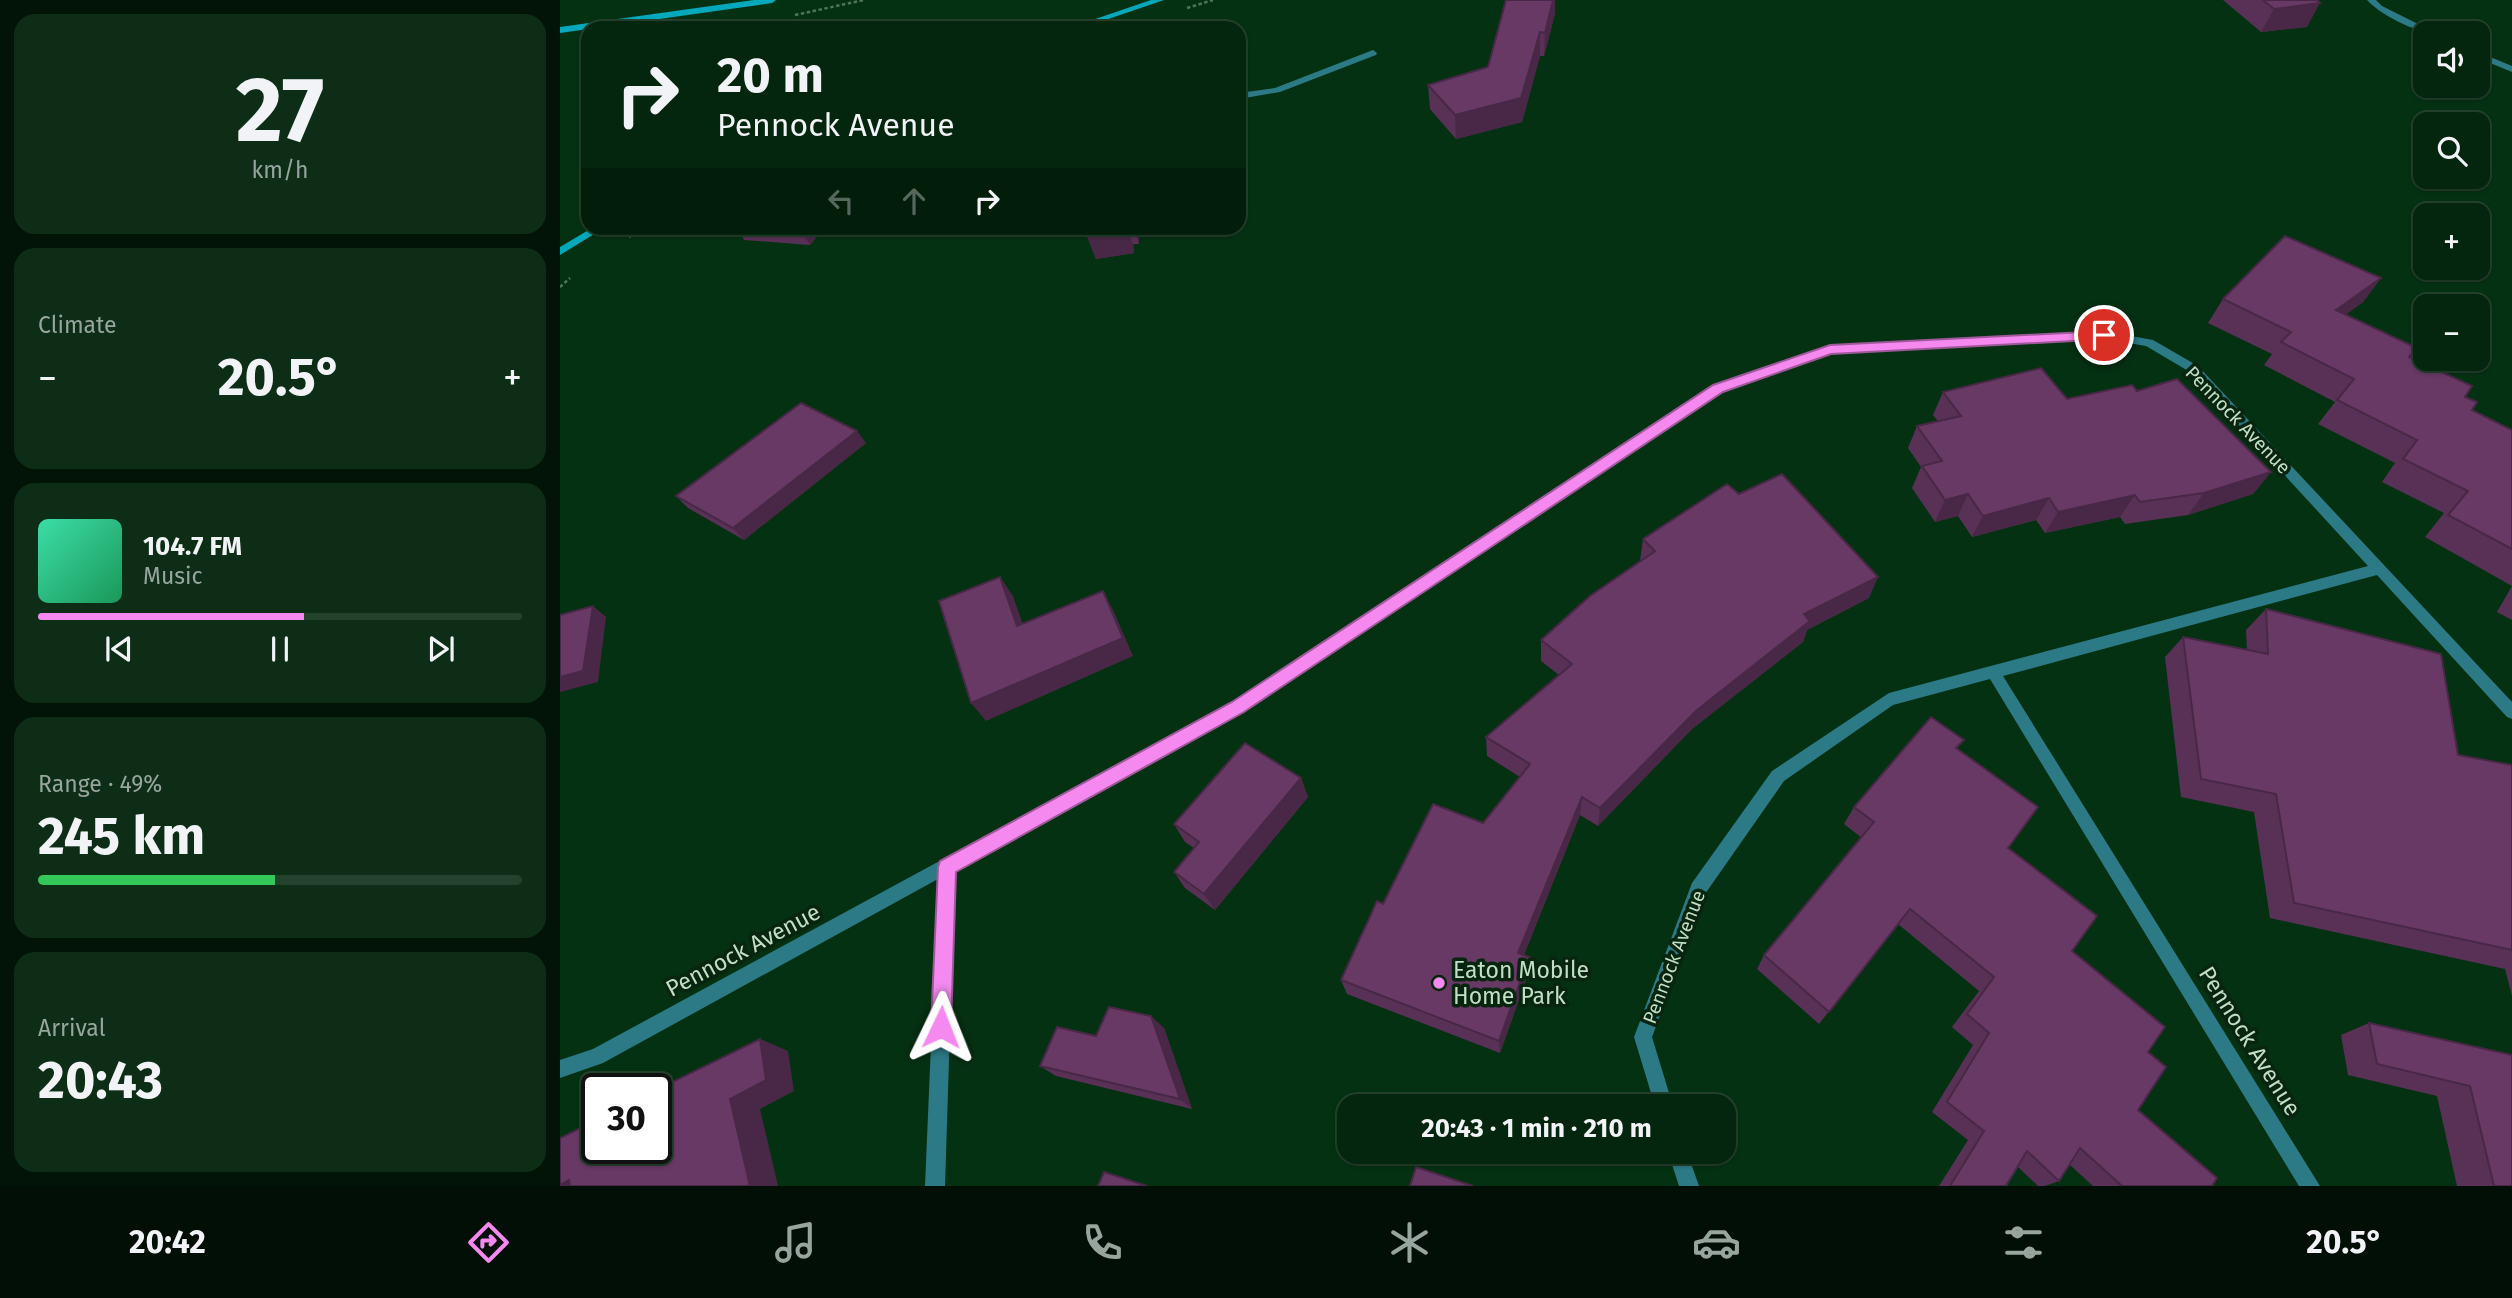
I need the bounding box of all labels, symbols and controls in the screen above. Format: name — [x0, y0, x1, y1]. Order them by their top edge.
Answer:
map controls — [2413, 21, 2490, 371]
button: sound — [2413, 21, 2490, 98]
text: 20 m — [717, 46, 824, 105]
icon: right — [602, 49, 693, 140]
text: 27 — [236, 56, 324, 165]
text: Pennock Avenue — [717, 106, 955, 144]
button: search — [2413, 112, 2490, 189]
text: km/h — [252, 156, 308, 184]
icon: left — [822, 182, 860, 220]
icon: ahead — [895, 182, 933, 220]
icon: right — [968, 182, 1006, 220]
button: + — [2413, 203, 2490, 280]
button: − — [2413, 294, 2490, 371]
pin — [2074, 305, 2134, 365]
text: Climate — [38, 311, 117, 339]
icon: arrive — [2085, 316, 2123, 354]
text: 20.5° — [218, 346, 342, 409]
text: − — [38, 355, 57, 401]
text: + — [503, 355, 522, 401]
street label: Pennock Avenue — [2181, 361, 2295, 479]
text: 104.7 FM — [143, 531, 242, 562]
text: Music — [143, 562, 203, 590]
icon: previous — [100, 630, 138, 668]
icon: pause — [261, 630, 299, 668]
icon: next — [422, 630, 460, 668]
text: Range · 49% — [38, 770, 162, 798]
text: 245 km — [38, 805, 205, 868]
street label: Pennock Avenue — [1638, 887, 1710, 1027]
street label: Pennock Avenue — [661, 898, 825, 1002]
place label: Eaton Mobile Home Park — [1453, 956, 1589, 1010]
street label: Pennock Avenue — [2193, 961, 2307, 1121]
marker: Eaton Mobile Home Park — [1431, 975, 1447, 991]
position arrow — [904, 990, 978, 1064]
text: Arrival — [38, 1014, 105, 1042]
text: 20:43 — [38, 1049, 163, 1112]
speed limit sign: 30 — [581, 1073, 672, 1164]
text: 20:43 · 1 min · 210 m — [1421, 1113, 1652, 1144]
icon: directions — [464, 1218, 513, 1267]
icon: music — [771, 1218, 820, 1267]
icon: phone — [1078, 1218, 1127, 1267]
icon: climate — [1385, 1218, 1434, 1267]
icon: car — [1692, 1218, 1741, 1267]
icon: filters — [1999, 1218, 2048, 1267]
text: 20:42 — [129, 1223, 206, 1261]
text: 20.5° — [2306, 1223, 2383, 1261]

